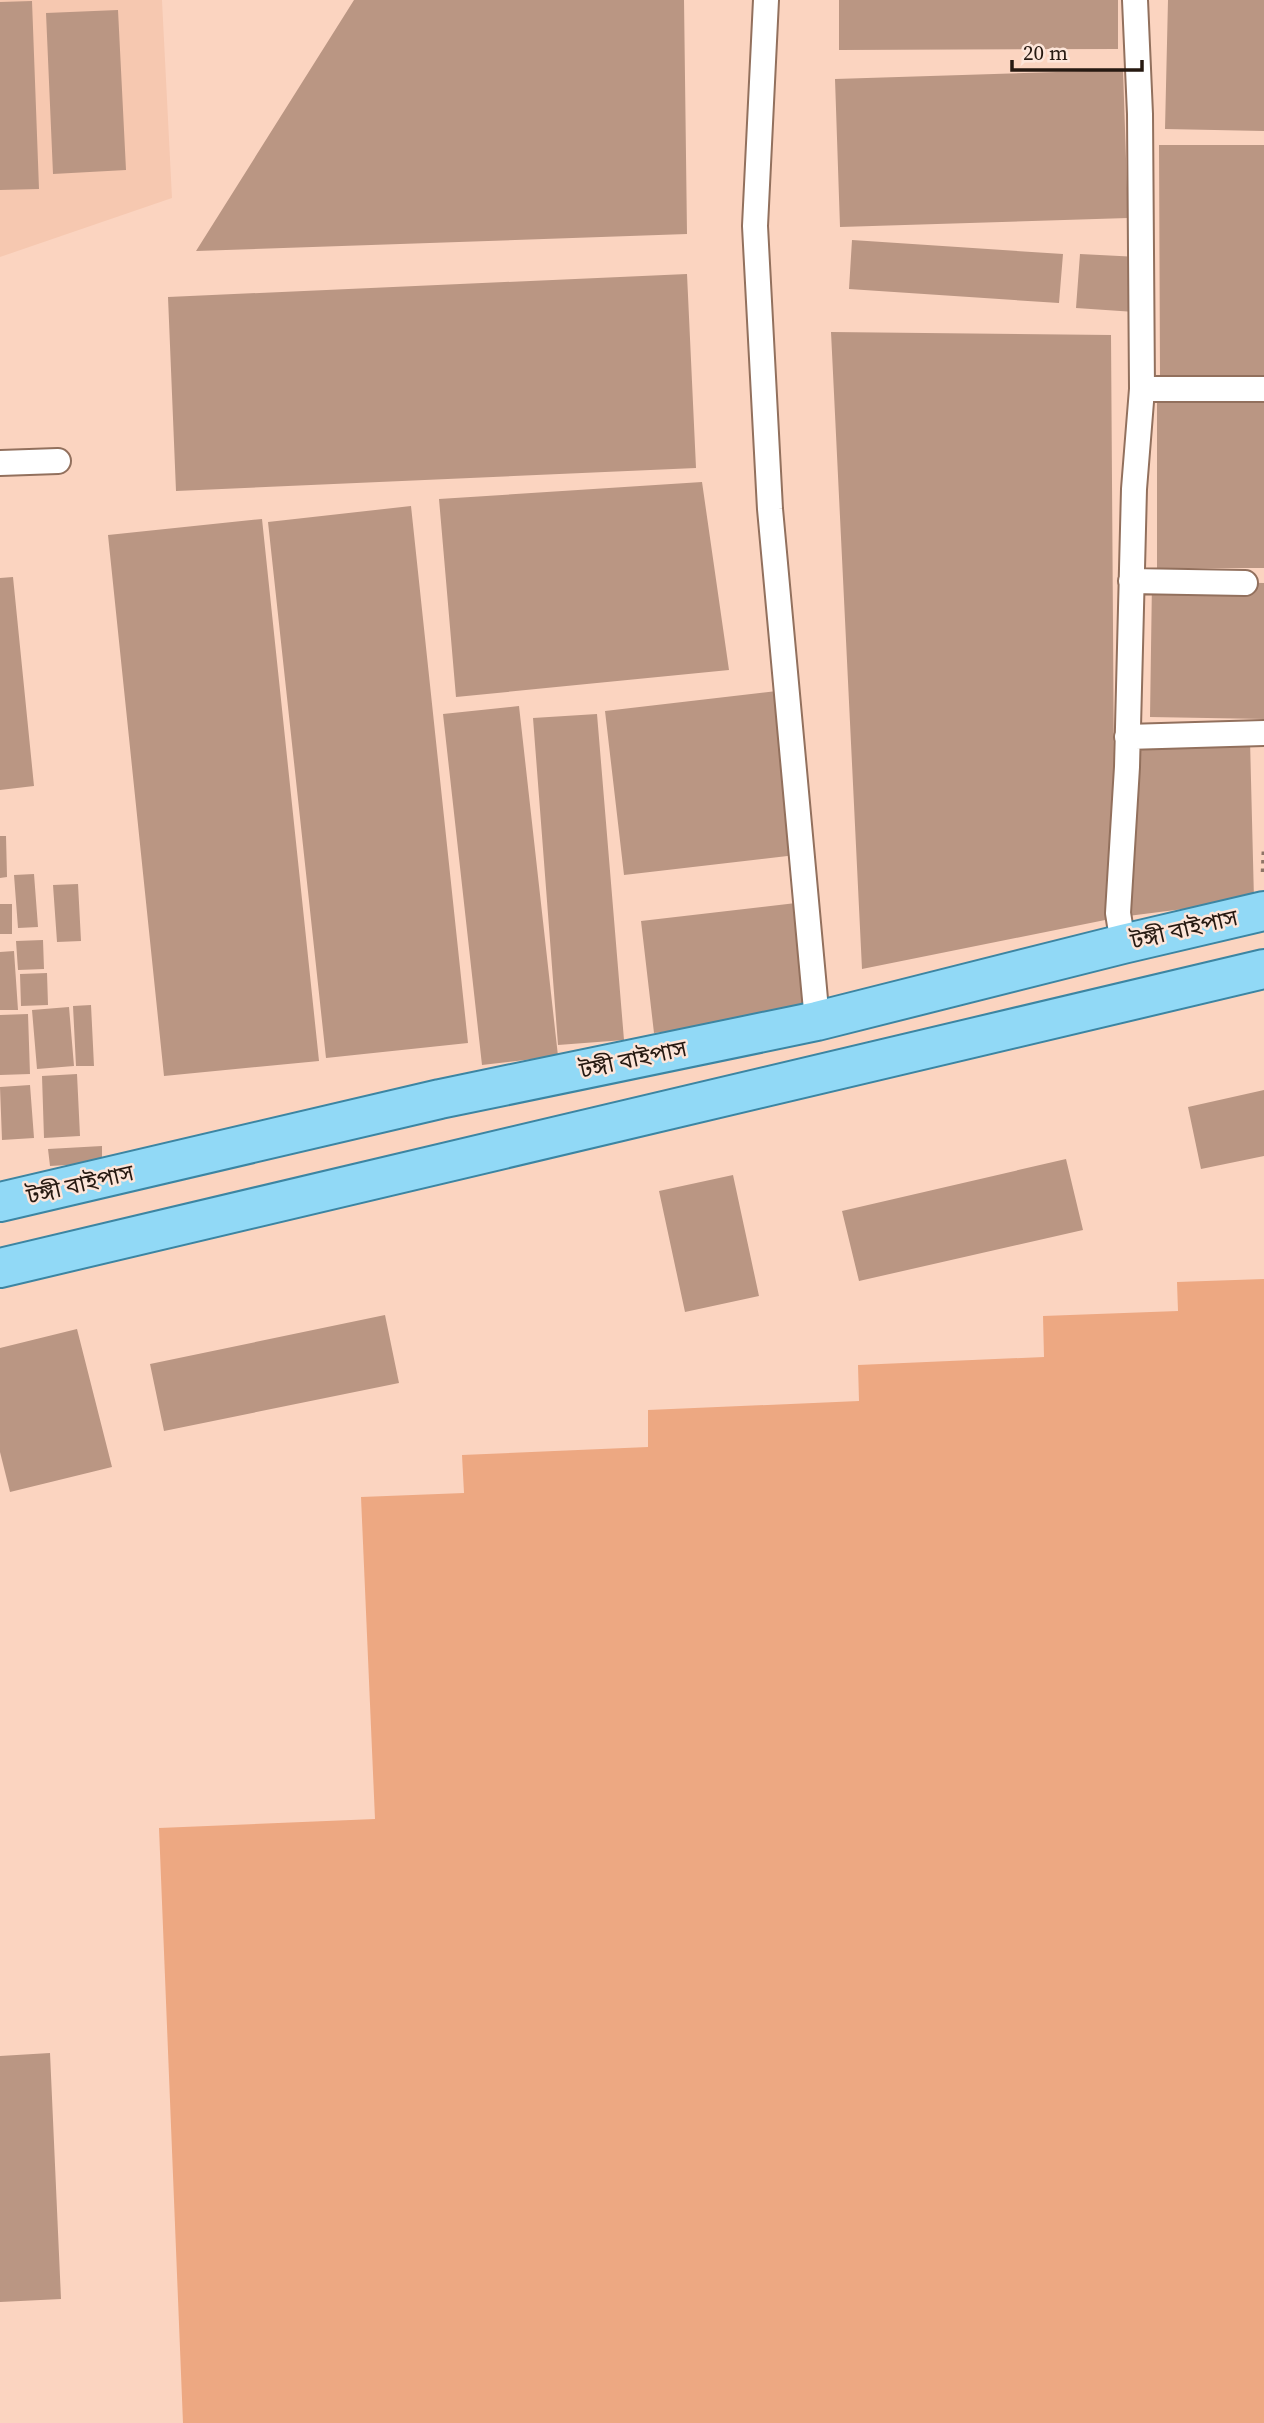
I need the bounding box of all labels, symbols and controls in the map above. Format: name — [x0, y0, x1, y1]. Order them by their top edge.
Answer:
scale bar — [1012, 28, 1142, 72]
text: 20 m — [1023, 38, 1068, 67]
street label: টঙ্গী বাইপাস — [1126, 901, 1241, 957]
street label: টঙ্গী বাইপাস — [575, 1032, 690, 1086]
street label: টঙ্গী বাইপাস — [22, 1156, 137, 1212]

